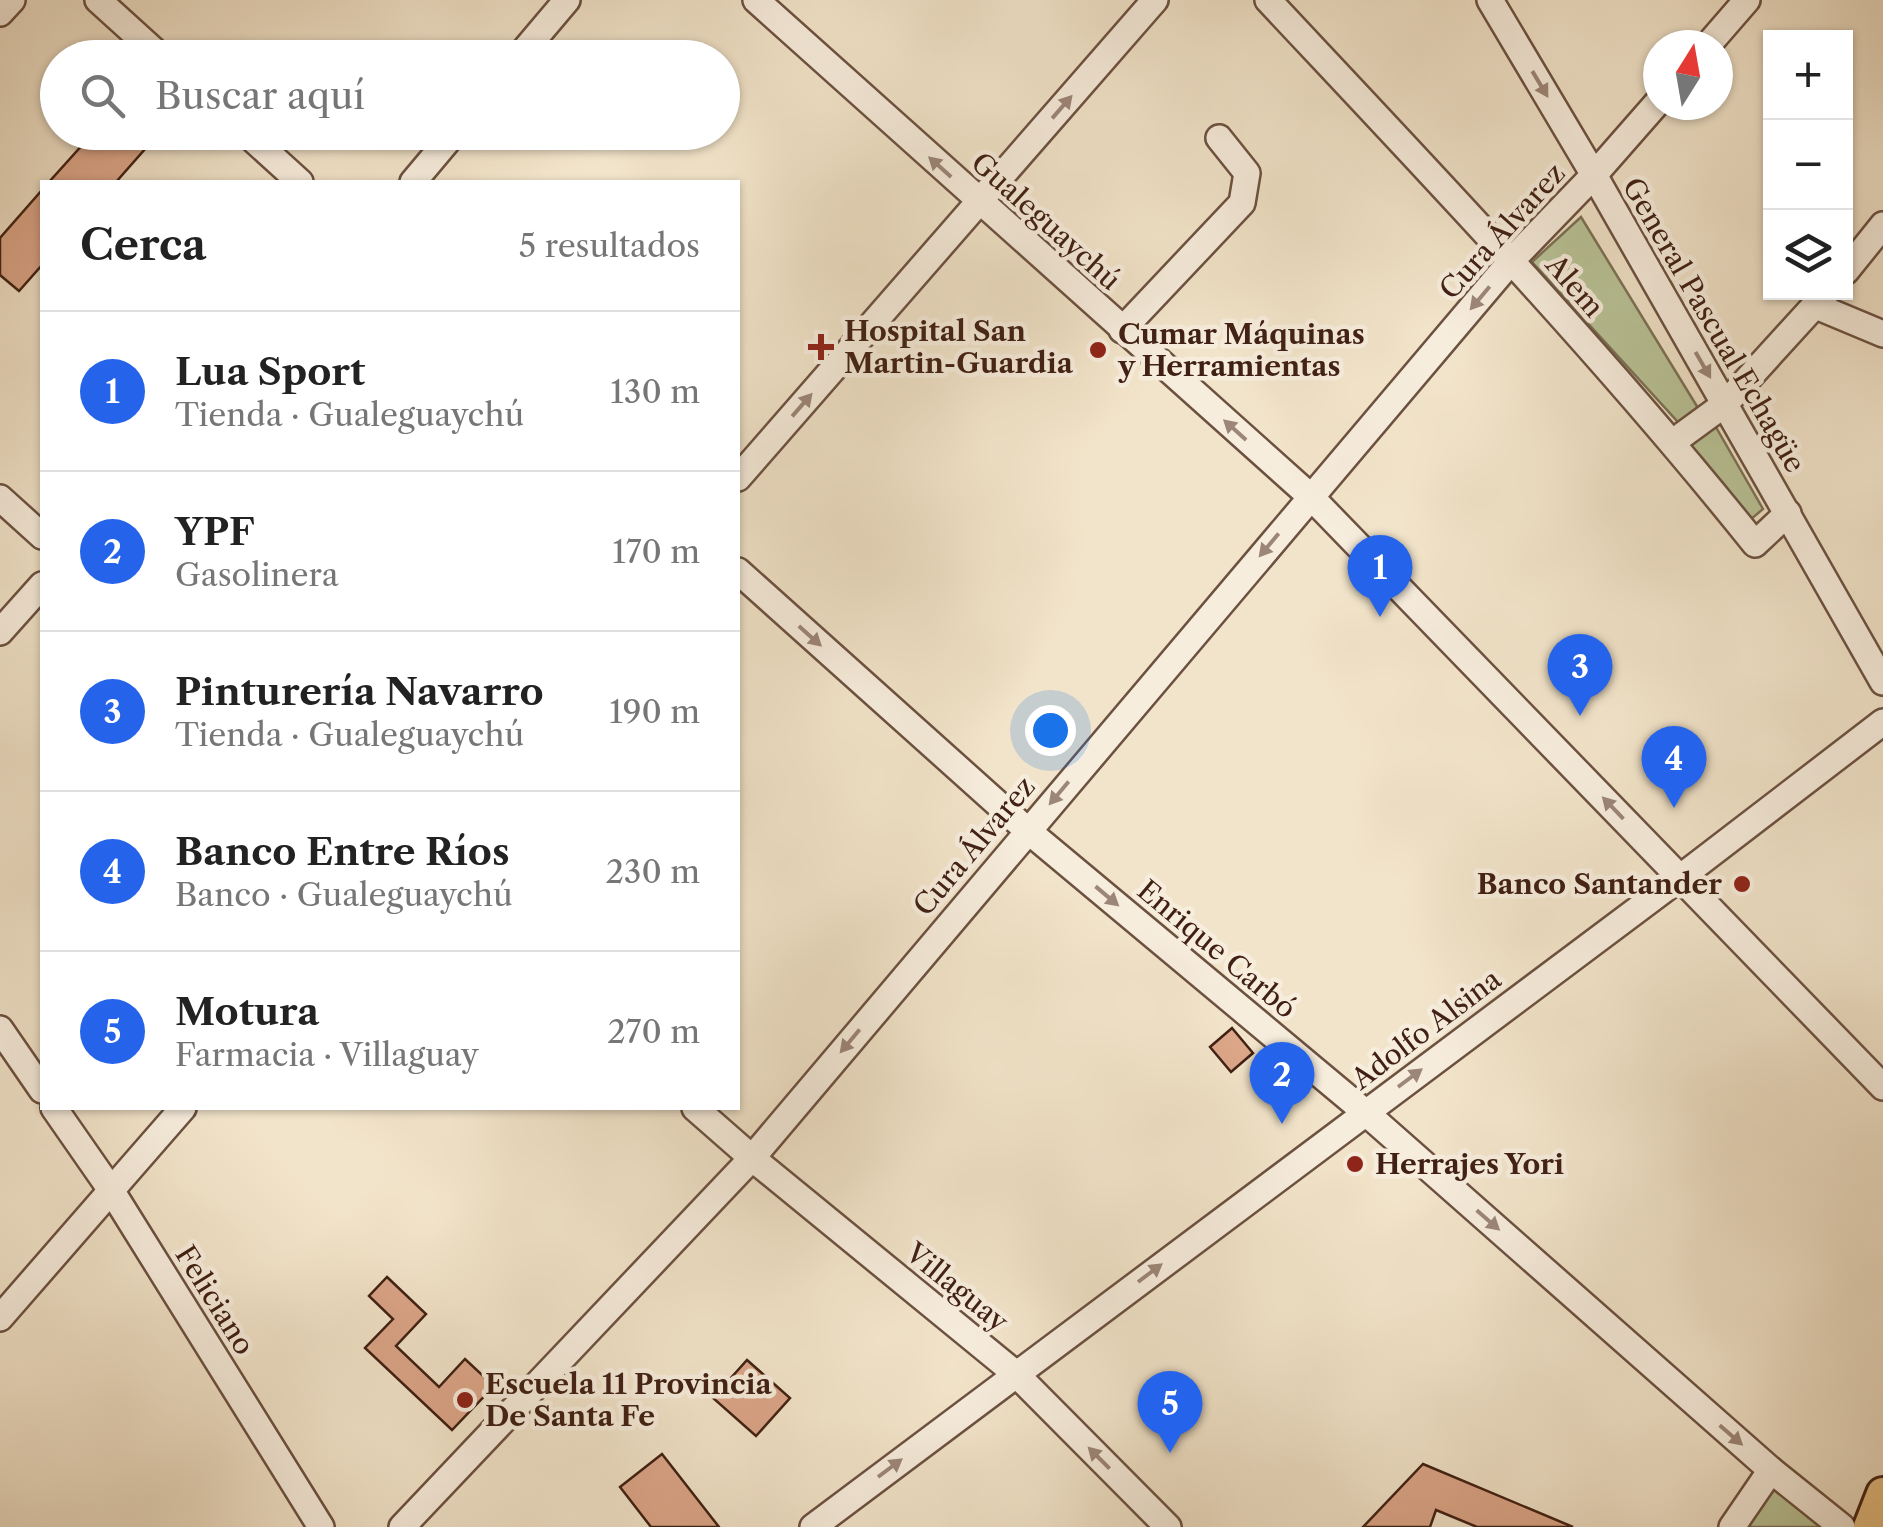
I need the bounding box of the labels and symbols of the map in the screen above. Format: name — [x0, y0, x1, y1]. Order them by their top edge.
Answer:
north arrow — [1643, 30, 1733, 120]
one-way arrow — [1531, 70, 1548, 98]
one-way arrow — [1050, 95, 1072, 120]
street label: Gualeguaychú — [965, 145, 1128, 297]
one-way arrow — [928, 156, 952, 179]
street label: Cura Álvarez — [1432, 156, 1572, 306]
street label: General Pascual Echagüe — [1616, 172, 1812, 478]
street label: Alem — [1538, 247, 1611, 324]
one-way arrow — [1470, 285, 1492, 310]
place label: Hospital San Martin-Guardia — [844, 314, 1074, 380]
place label: Cumar Máquinas y Herramientas — [1117, 317, 1365, 383]
marker: Hospital San Martin-Guardia — [808, 334, 834, 360]
marker: Cumar Máquinas y Herramientas — [1087, 339, 1109, 361]
one-way arrow — [1693, 351, 1711, 379]
one-way arrow — [790, 392, 812, 417]
one-way arrow — [1223, 419, 1248, 441]
one-way arrow — [1259, 533, 1281, 558]
pin: 1 — [1348, 534, 1412, 617]
one-way arrow — [797, 624, 822, 646]
pin: 3 — [1548, 634, 1612, 716]
your location — [1025, 705, 1076, 756]
pin: 4 — [1642, 726, 1706, 808]
street label: Cura Álvarez — [906, 770, 1042, 922]
one-way arrow — [1048, 780, 1070, 805]
one-way arrow — [1602, 796, 1626, 820]
place label: Banco Santander — [1477, 867, 1722, 901]
street label: Enrique Carbó — [1131, 873, 1303, 1025]
marker: Banco Santander — [1731, 873, 1753, 895]
one-way arrow — [1094, 885, 1119, 907]
street label: Adolfo Alsina — [1344, 962, 1508, 1097]
one-way arrow — [839, 1029, 861, 1054]
pin: 2 — [1250, 1042, 1314, 1124]
one-way arrow — [1397, 1069, 1423, 1089]
place label: Herrajes Yori — [1375, 1147, 1564, 1181]
marker: Herrajes Yori — [1344, 1153, 1366, 1175]
one-way arrow — [1476, 1208, 1500, 1231]
street label: Villaguay — [898, 1235, 1015, 1339]
street label: Feliciano — [168, 1239, 262, 1361]
one-way arrow — [1137, 1264, 1163, 1284]
place label: Escuela 11 Provincia De Santa Fe — [485, 1367, 772, 1433]
pin: 5 — [1138, 1370, 1202, 1453]
marker: Escuela 11 Provincia De Santa Fe — [454, 1389, 476, 1411]
one-way arrow — [1719, 1424, 1744, 1446]
one-way arrow — [1088, 1446, 1112, 1470]
one-way arrow — [877, 1459, 903, 1479]

